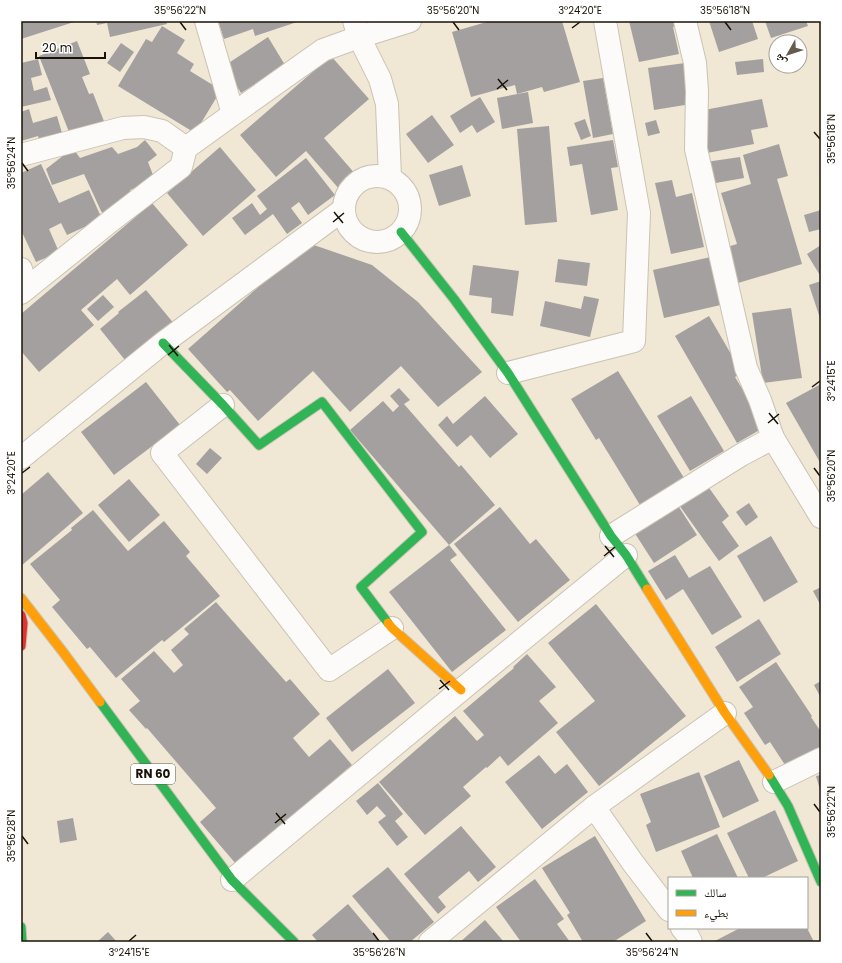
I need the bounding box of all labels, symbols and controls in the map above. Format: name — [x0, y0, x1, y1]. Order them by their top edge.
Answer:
text: 35°56'22"N — [154, 3, 206, 18]
text: 35°56'20"N — [427, 3, 479, 18]
text: 3°24'20"E — [558, 3, 602, 18]
text: 35°56'18"N — [700, 3, 750, 18]
scale bar — [36, 34, 105, 60]
north arrow — [768, 34, 808, 74]
text: 20 m — [42, 39, 72, 56]
text: ش — [770, 50, 790, 70]
text: 35°56'18"N — [824, 114, 839, 164]
text: 35°56'24"N — [4, 137, 19, 189]
text: 3°24'15"E — [824, 360, 839, 402]
text: 35°56'20"N — [824, 450, 839, 502]
text: 3°24'20"E — [4, 451, 19, 495]
road number: RN 60 — [131, 764, 175, 784]
text: 35°56'22"N — [824, 786, 839, 838]
text: 35°56'28"N — [4, 810, 19, 862]
legend — [668, 877, 808, 929]
text: سالك — [704, 884, 726, 901]
text: بطيء — [704, 904, 728, 923]
text: 3°24'15"E — [108, 945, 150, 960]
text: 35°56'26"N — [353, 945, 405, 960]
text: 35°56'24"N — [626, 945, 678, 960]

